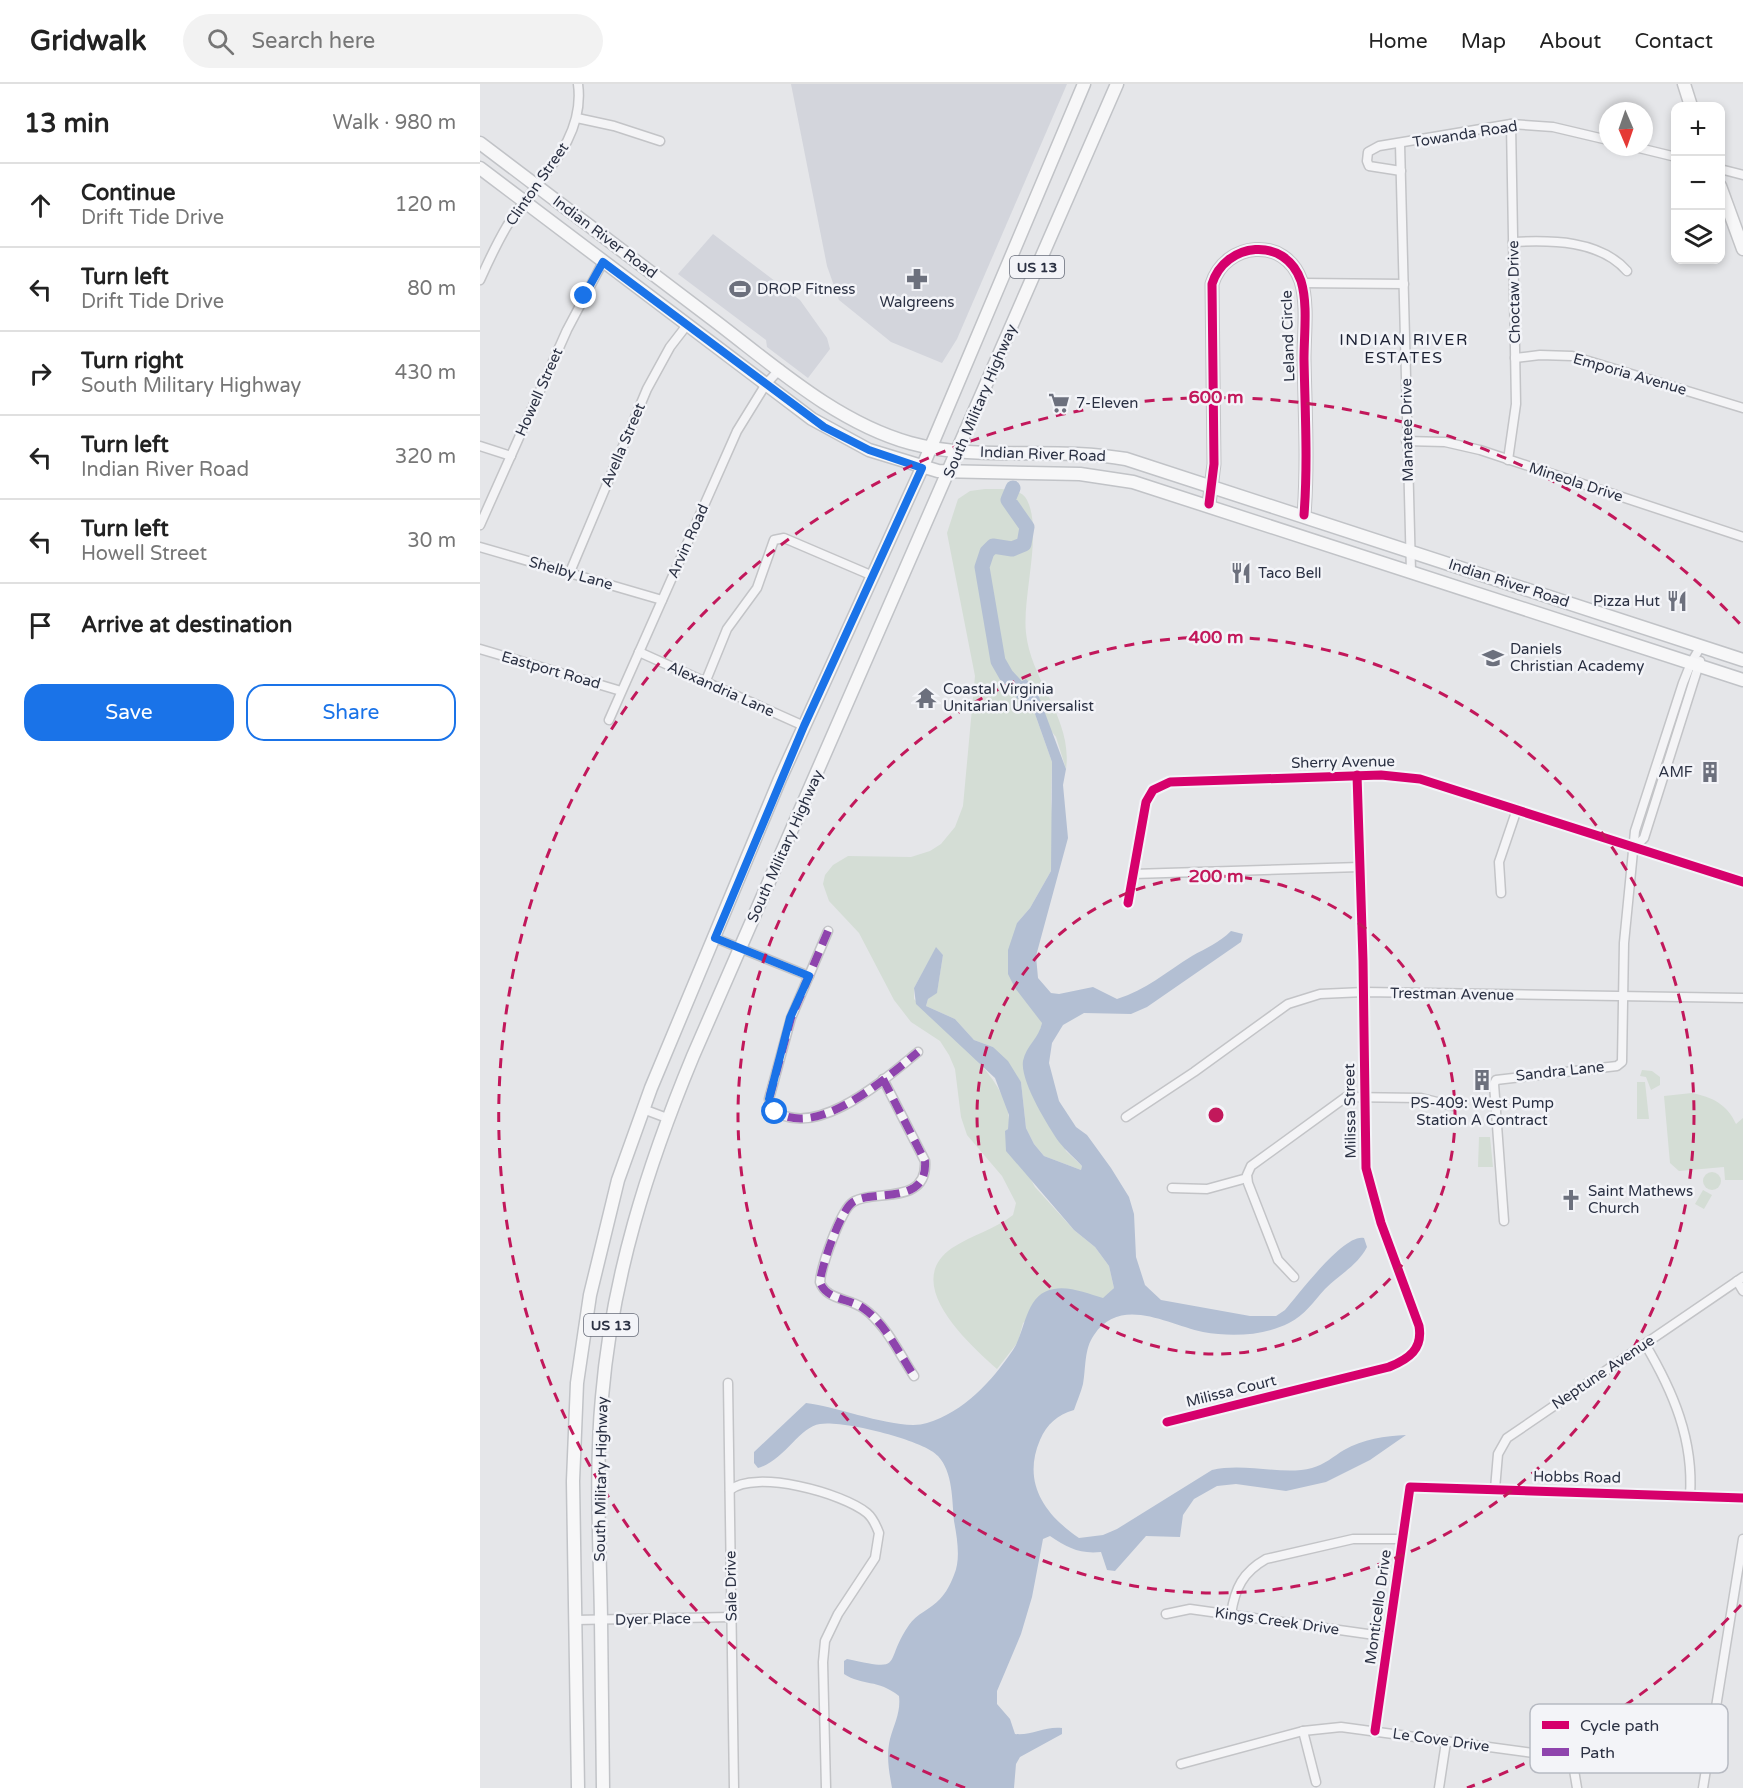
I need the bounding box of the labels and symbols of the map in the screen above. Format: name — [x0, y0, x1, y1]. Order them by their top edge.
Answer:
north arrow — [1599, 102, 1653, 156]
street label: Towanda Road — [1411, 117, 1519, 151]
street label: Clinton Street — [502, 139, 572, 229]
street label: Indian River Road — [549, 192, 661, 282]
street label: Choctaw Drive — [1504, 240, 1524, 344]
road number: US 13 — [1010, 256, 1064, 278]
pharmacy icon: Walgreens — [905, 267, 929, 291]
sports icon: DROP Fitness — [728, 277, 752, 301]
place label: DROP Fitness — [757, 280, 856, 298]
route end — [570, 282, 596, 308]
street label: Leland Circle — [1277, 290, 1299, 382]
place label: Walgreens — [879, 293, 955, 311]
street label: South Military Highway — [939, 321, 1021, 481]
district label: INDIAN RIVER ESTATES — [1339, 330, 1469, 368]
street label: Howell Street — [512, 345, 567, 439]
street label: Emporia Avenue — [1571, 349, 1689, 399]
street label: Manatee Drive — [1397, 378, 1417, 482]
text: 600 m — [1188, 386, 1244, 408]
supermarket icon: 7-Eleven — [1047, 391, 1071, 415]
place label: 7-Eleven — [1076, 394, 1138, 412]
street label: Avella Street — [597, 400, 649, 490]
street label: Indian River Road — [980, 443, 1106, 465]
street label: Mineola Drive — [1527, 458, 1625, 506]
street label: Arvin Road — [664, 501, 712, 581]
street label: Shelby Lane — [527, 552, 615, 594]
street label: Indian River Road — [1446, 555, 1572, 611]
restaurant icon: Taco Bell — [1229, 561, 1253, 585]
place label: Taco Bell — [1258, 564, 1322, 582]
restaurant icon: Pizza Hut — [1665, 589, 1689, 613]
place label: Pizza Hut — [1593, 592, 1660, 610]
text: 400 m — [1188, 626, 1244, 648]
place label: Daniels Christian Academy — [1510, 640, 1644, 675]
school or university icon: Daniels Christian Academy — [1481, 646, 1505, 670]
street label: Eastport Road — [499, 647, 603, 693]
street label: Alexandria Lane — [665, 657, 777, 721]
place label: Coastal Virginia Unitarian Universalist — [943, 680, 1094, 715]
temple icon: Coastal Virginia Unitarian Universalist — [914, 686, 938, 710]
street label: Sherry Avenue — [1291, 752, 1395, 772]
building icon: AMF — [1698, 760, 1722, 784]
place label: AMF — [1658, 763, 1693, 781]
street label: South Military Highway — [743, 767, 827, 925]
text: 200 m — [1188, 865, 1244, 887]
street label: Trestman Avenue — [1390, 984, 1514, 1004]
street label: Sandra Lane — [1515, 1057, 1605, 1085]
street label: Milissa Street — [1340, 1063, 1360, 1159]
building icon: PS-409: West Pump Station A Contract — [1470, 1068, 1494, 1092]
place label: PS-409: West Pump Station A Contract — [1410, 1094, 1554, 1129]
route start — [761, 1098, 787, 1124]
centre of rings — [1206, 1105, 1226, 1125]
place label: Saint Mathews Church — [1588, 1182, 1693, 1217]
church icon: Saint Mathews Church — [1559, 1188, 1583, 1212]
road number: US 13 — [584, 1314, 638, 1336]
street label: Neptune Avenue — [1548, 1331, 1658, 1413]
street label: Milissa Court — [1184, 1371, 1278, 1411]
street label: South Military Highway — [591, 1396, 611, 1562]
street label: Hobbs Road — [1533, 1467, 1621, 1487]
street label: Monticello Drive — [1361, 1548, 1395, 1666]
street label: Sale Drive — [721, 1550, 741, 1622]
street label: Kings Creek Drive — [1214, 1603, 1340, 1639]
street label: Dyer Place — [615, 1609, 691, 1629]
legend — [1530, 1704, 1728, 1773]
text: Cycle path — [1580, 1716, 1659, 1736]
street label: Le Cove Drive — [1392, 1724, 1490, 1756]
text: Path — [1580, 1743, 1615, 1763]

